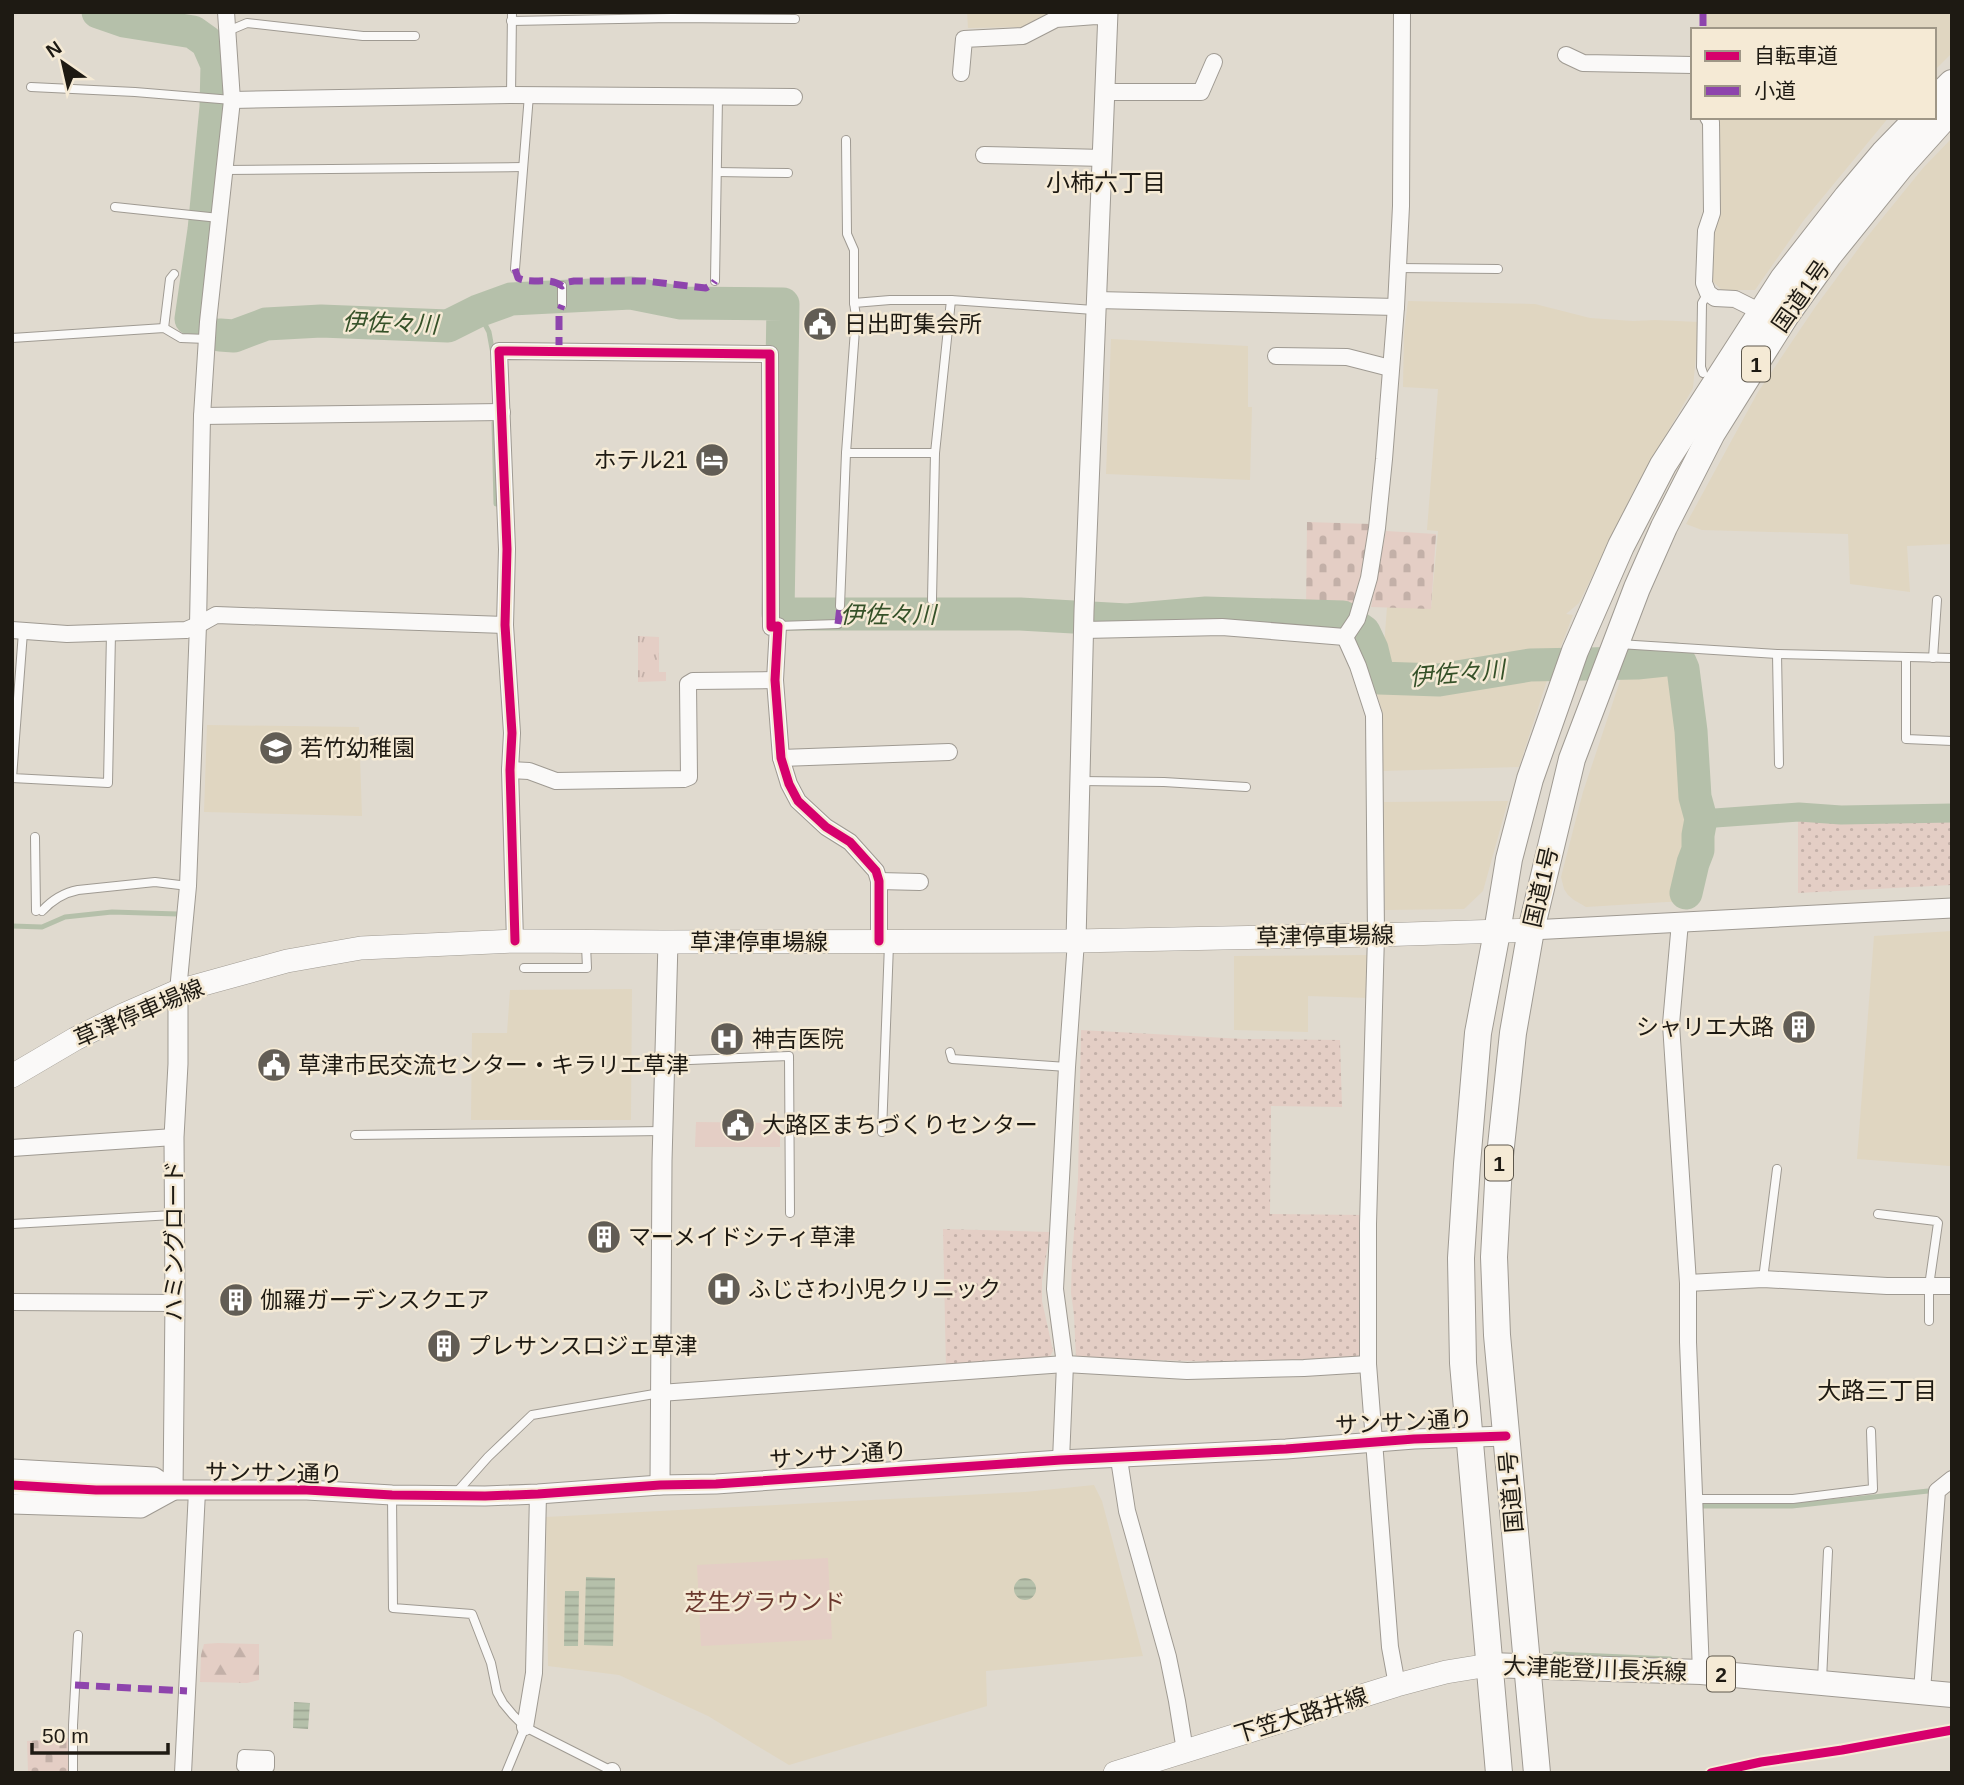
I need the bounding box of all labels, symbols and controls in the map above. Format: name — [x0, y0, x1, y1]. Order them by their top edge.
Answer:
north arrow — [28, 28, 98, 98]
legend — [1691, 28, 1936, 119]
text: N — [42, 37, 65, 62]
text: 自転車道 — [1754, 44, 1838, 67]
text: 小道 — [1754, 79, 1796, 102]
district label: 小柿六丁目 — [1046, 169, 1166, 196]
street label: 国道1号 — [1767, 255, 1835, 337]
public building icon: 日出町集会所 — [801, 305, 839, 343]
water label: 伊佐々川 — [342, 308, 441, 338]
place label: 日出町集会所 — [844, 311, 982, 337]
road number: 1 — [1742, 346, 1770, 382]
hotel icon: ホテル21 — [693, 441, 731, 479]
place label: ホテル21 — [593, 447, 688, 473]
water label: 伊佐々川 — [840, 601, 939, 628]
water label: 伊佐々川 — [1408, 655, 1509, 691]
school or university icon: 若竹幼稚園 — [257, 729, 295, 767]
place label: 若竹幼稚園 — [300, 735, 415, 761]
street label: 国道1号 — [1519, 844, 1563, 930]
street label: 草津停車場線 — [1256, 922, 1394, 950]
street label: 草津停車場線 — [690, 929, 828, 955]
street label: 草津停車場線 — [70, 974, 208, 1052]
building icon: シャリエ大路 — [1780, 1008, 1818, 1046]
place label: シャリエ大路 — [1636, 1014, 1774, 1040]
hospital icon: 神吉医院 — [708, 1020, 746, 1058]
place label: 神吉医院 — [752, 1026, 844, 1052]
public building icon: 草津市民交流センター・キラリエ草津 — [255, 1046, 293, 1084]
place label: 草津市民交流センター・キラリエ草津 — [298, 1052, 689, 1078]
public building icon: 大路区まちづくりセンター — [719, 1106, 757, 1144]
place label: 大路区まちづくりセンター — [762, 1112, 1038, 1138]
road number: 1 — [1485, 1146, 1513, 1180]
street label: ハミングロード — [161, 1161, 187, 1322]
building icon: マーメイドシティ草津 — [585, 1218, 623, 1256]
place label: マーメイドシティ草津 — [628, 1224, 856, 1250]
hospital icon: ふじさわ小児クリニック — [705, 1270, 743, 1308]
place label: ふじさわ小児クリニック — [748, 1276, 1001, 1302]
building icon: 伽羅ガーデンスクエア — [217, 1281, 255, 1319]
place label: 伽羅ガーデンスクエア — [260, 1287, 490, 1313]
building icon: プレサンスロジェ草津 — [425, 1327, 463, 1365]
place label: プレサンスロジェ草津 — [468, 1333, 698, 1359]
district label: 大路三丁目 — [1817, 1377, 1937, 1404]
street label: サンサン通り — [1334, 1405, 1474, 1439]
street label: サンサン通り — [768, 1437, 908, 1473]
street label: 国道1号 — [1494, 1450, 1528, 1534]
street label: サンサン通り — [205, 1459, 343, 1487]
park label: 芝生グラウンド — [685, 1589, 846, 1615]
street label: 大津能登川長浜線 — [1503, 1653, 1687, 1685]
road number: 2 — [1707, 1656, 1735, 1692]
street label: 下笠大路井線 — [1231, 1682, 1371, 1748]
scale bar — [32, 1712, 168, 1756]
text: 50 m — [42, 1724, 89, 1747]

